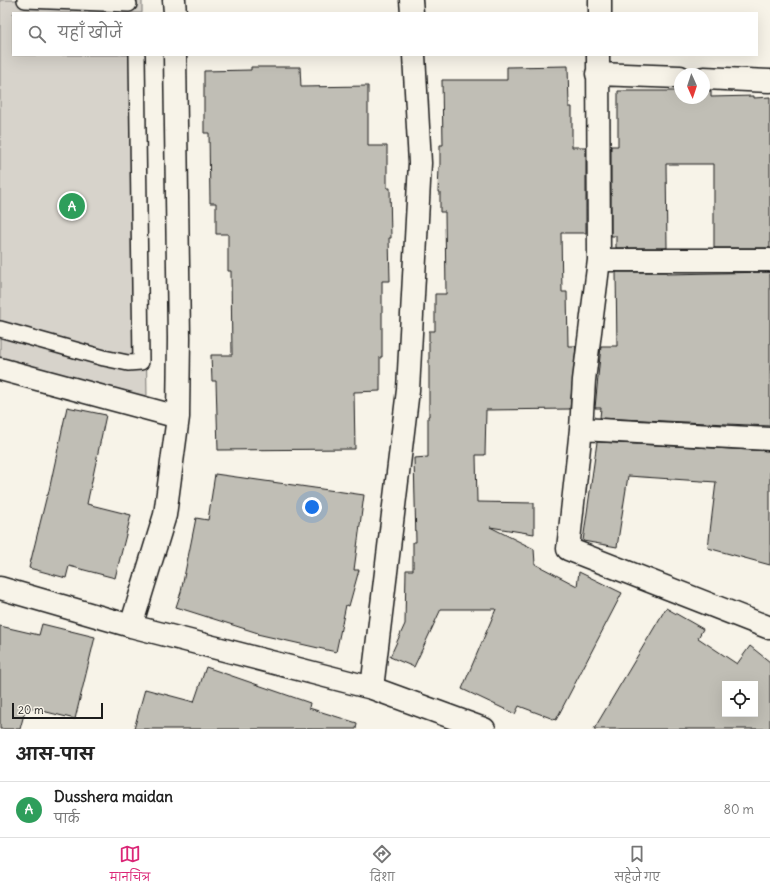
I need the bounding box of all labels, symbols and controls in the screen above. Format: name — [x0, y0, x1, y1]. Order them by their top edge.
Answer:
search box — [12, 12, 758, 56]
icon: search — [26, 23, 48, 45]
text: यहाँ खोजें — [58, 23, 122, 42]
north arrow — [674, 68, 710, 104]
pin: A — [59, 191, 85, 221]
your location — [302, 497, 322, 517]
map controls — [722, 681, 758, 717]
button: locate — [722, 681, 758, 717]
scale bar — [12, 701, 103, 720]
text: 20 m — [18, 703, 44, 717]
text: आस-पास — [16, 743, 94, 765]
text: Dusshera maidan — [54, 787, 173, 806]
text: A — [25, 801, 33, 818]
text: 80 m — [723, 801, 754, 818]
text: पार्क — [54, 810, 80, 827]
tab: मानचित्र — [110, 843, 150, 889]
tab: दिशा — [370, 843, 395, 889]
tab: सहेजे गए — [615, 843, 660, 889]

